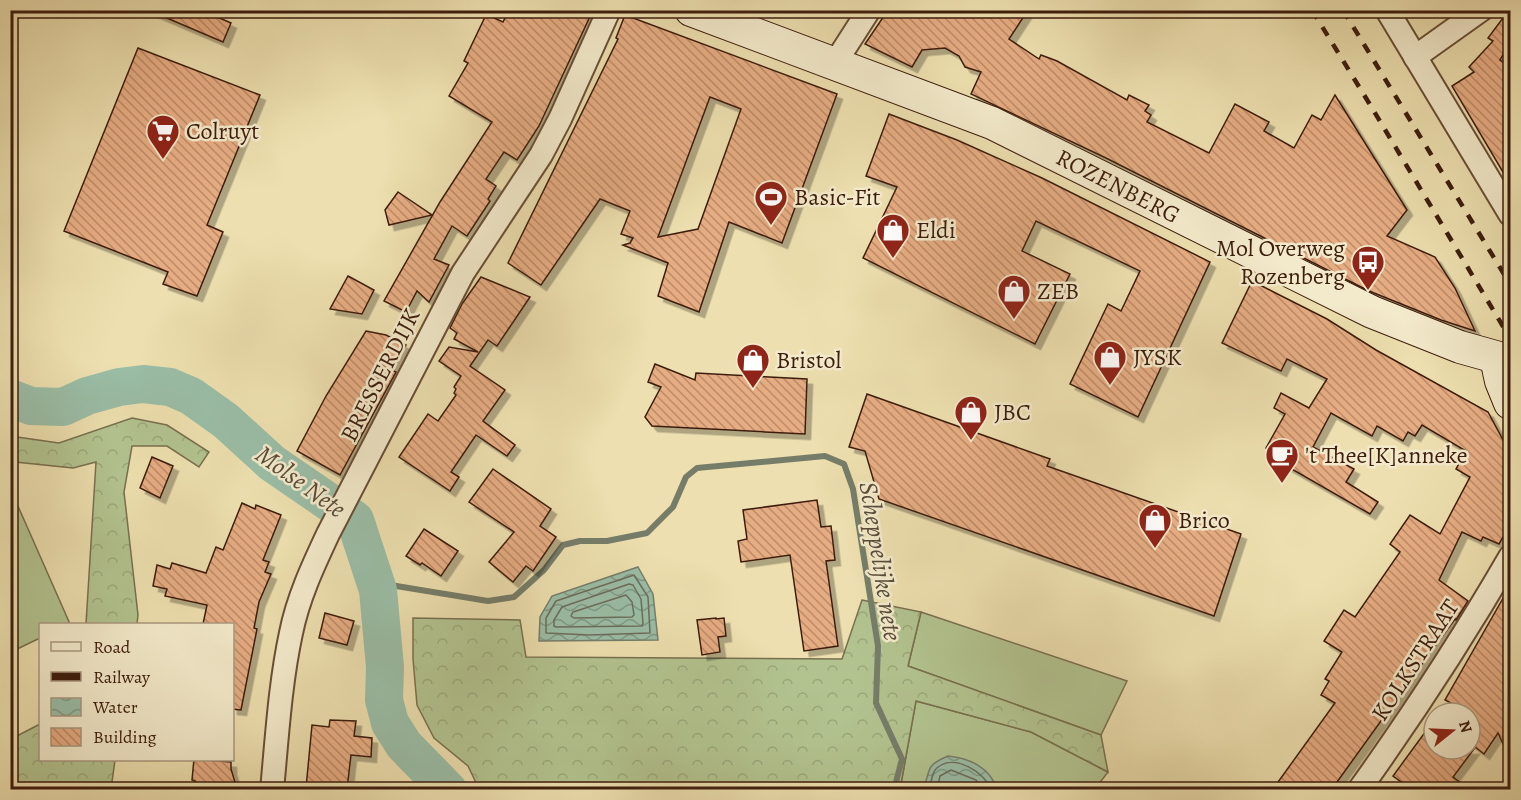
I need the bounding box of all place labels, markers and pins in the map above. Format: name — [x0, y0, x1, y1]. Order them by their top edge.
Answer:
supermarket icon: Colruyt — [145, 113, 181, 160]
place label: Colruyt — [186, 115, 259, 147]
sports icon: Basic-Fit — [753, 179, 789, 226]
place label: Basic-Fit — [794, 181, 881, 213]
shop icon: Eldi — [875, 212, 911, 259]
place label: Eldi — [916, 214, 956, 246]
place label: Mol Overweg Rozenberg — [1216, 232, 1345, 292]
bus stop icon: Mol Overweg Rozenberg — [1350, 244, 1386, 291]
shop icon: ZEB — [996, 273, 1032, 320]
place label: ZEB — [1037, 275, 1079, 307]
shop icon: JYSK — [1092, 339, 1128, 386]
place label: JYSK — [1133, 341, 1182, 373]
shop icon: Bristol — [735, 342, 771, 389]
place label: Bristol — [776, 344, 842, 376]
shop icon: JBC — [953, 394, 989, 441]
place label: JBC — [994, 396, 1031, 428]
cafe icon: 't Thee[K]anneke — [1264, 437, 1300, 484]
place label: 't Thee[K]anneke — [1305, 439, 1468, 471]
shop icon: Brico — [1137, 502, 1173, 549]
place label: Brico — [1178, 504, 1230, 536]

